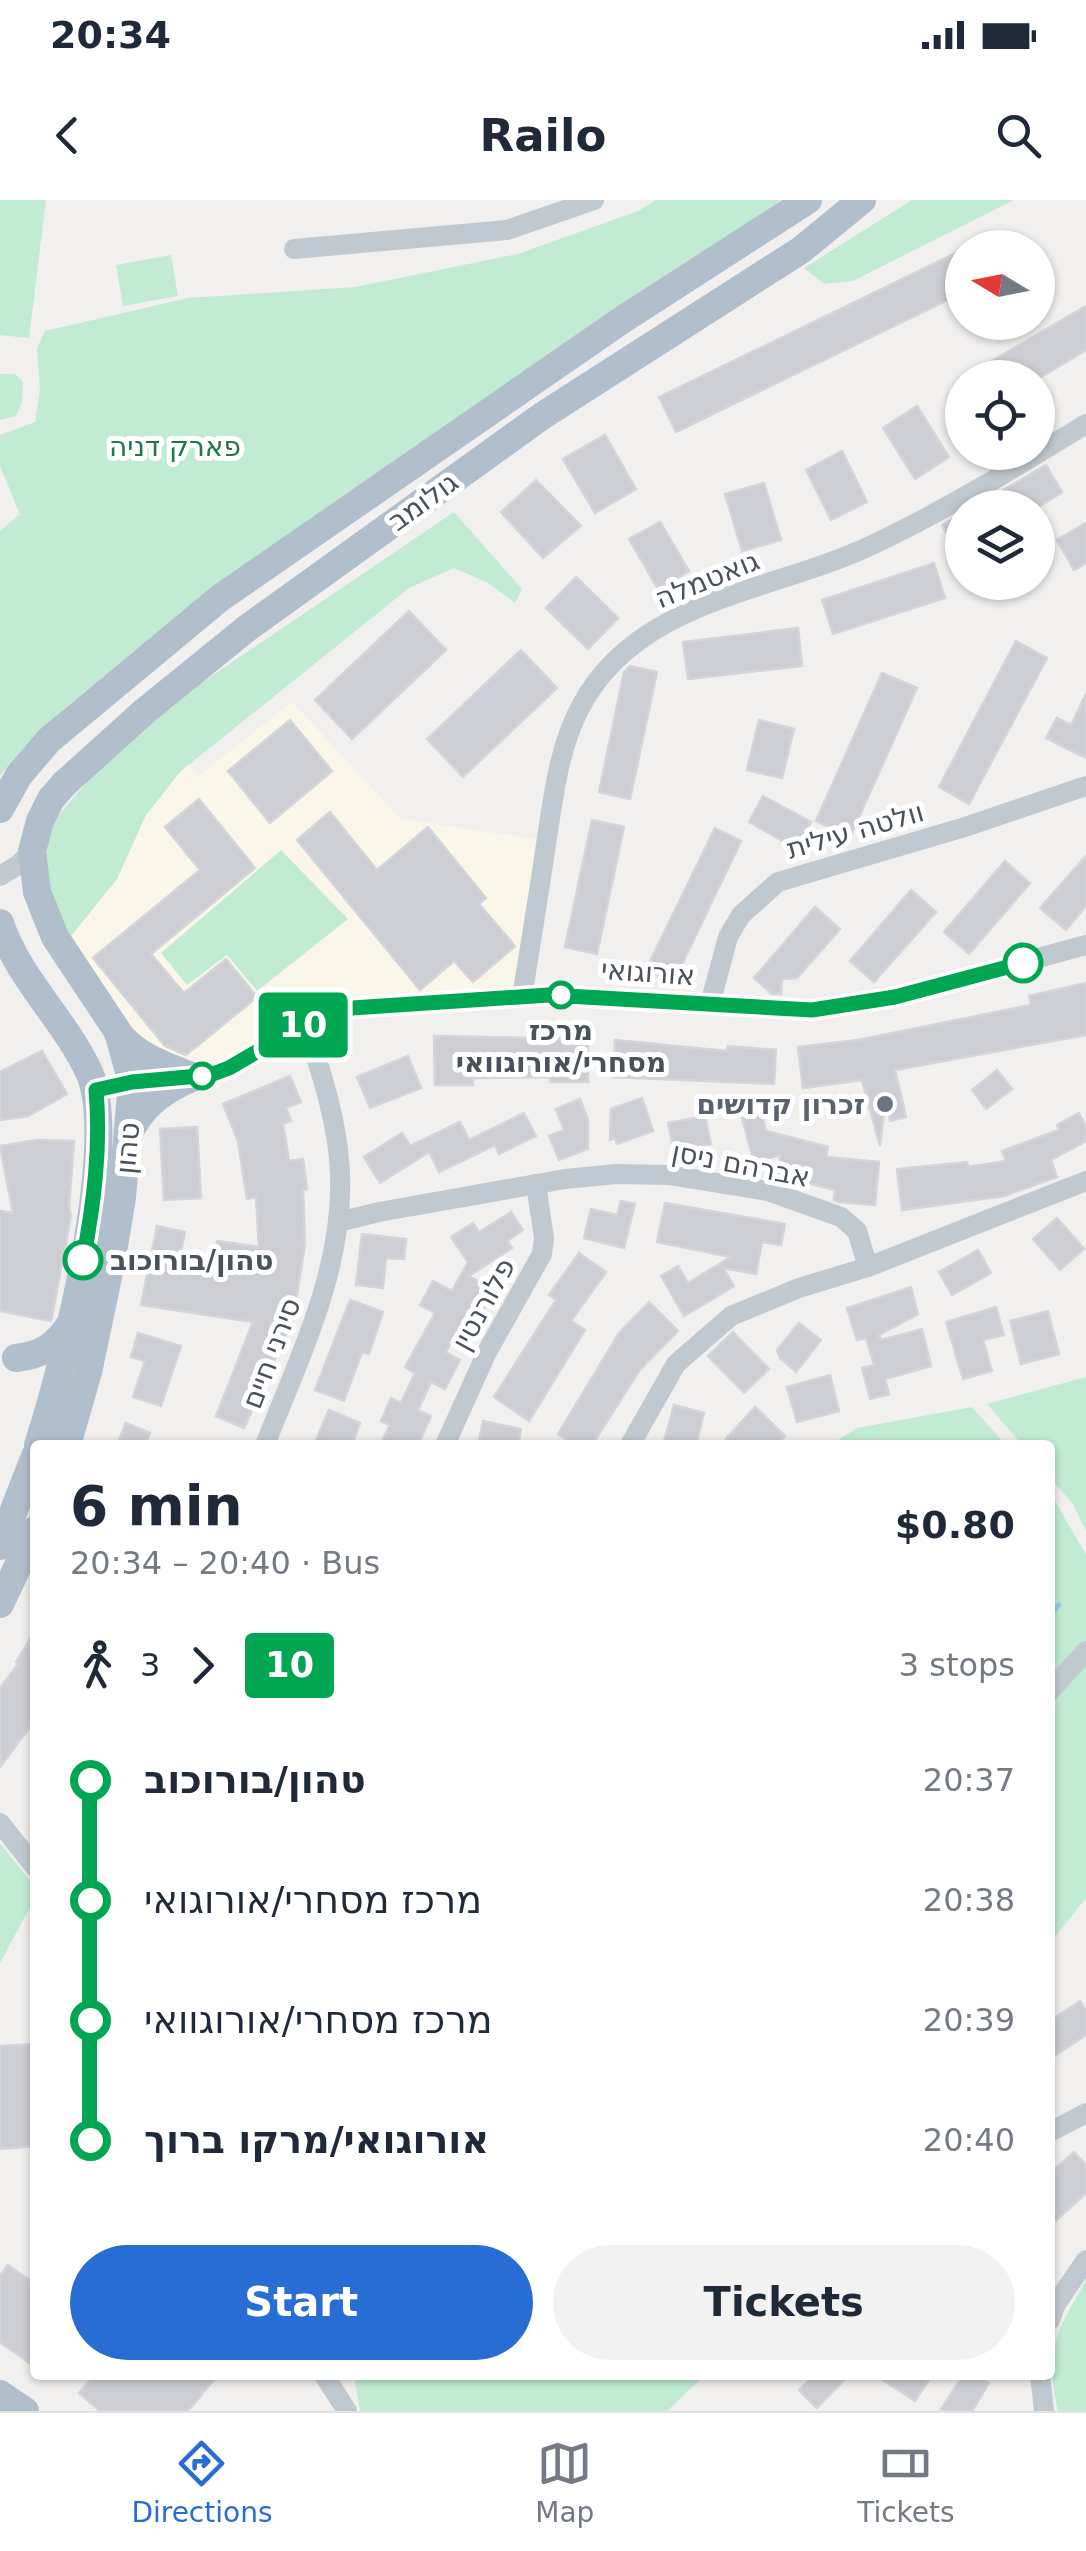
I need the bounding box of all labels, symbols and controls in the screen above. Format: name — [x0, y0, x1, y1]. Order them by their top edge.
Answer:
text: 20:34 — [50, 13, 171, 57]
icon: back — [40, 108, 95, 163]
icon: search — [991, 108, 1046, 163]
text: Railo — [480, 109, 606, 162]
north arrow — [945, 230, 1055, 340]
map controls — [945, 230, 1055, 600]
button: locate — [945, 360, 1055, 470]
park label: פארק דניה — [109, 430, 241, 463]
street label: גולומב — [382, 465, 465, 538]
button: layers — [945, 490, 1055, 600]
street label: גואטמלה — [650, 544, 764, 615]
street label: וולטה עילית — [783, 795, 927, 866]
unlabelled marker — [1004, 944, 1042, 982]
street label: אורוגואי — [600, 953, 696, 992]
marker: מרכז מסחרי/אורוגוואי — [548, 982, 574, 1008]
line badge: 10 — [258, 992, 348, 1058]
text: 10 — [279, 1005, 327, 1045]
place label: מרכז מסחרי/אורוגוואי — [456, 1014, 666, 1079]
unlabelled marker — [189, 1063, 215, 1089]
place label: זכרון קדושים — [696, 1088, 865, 1121]
marker: זכרון קדושים — [874, 1093, 896, 1115]
street label: טהון — [109, 1121, 146, 1175]
street label: אברהם ניסן — [669, 1135, 813, 1194]
marker: טהון/בורוכוב — [64, 1241, 102, 1279]
place label: טהון/בורוכוב — [110, 1244, 273, 1277]
street label: פלורנטין — [445, 1252, 522, 1356]
street label: סירני חיים — [235, 1293, 308, 1413]
text: 6 min — [70, 1474, 243, 1538]
text: $0.80 — [895, 1503, 1015, 1547]
text: 20:34 – 20:40 · Bus — [70, 1544, 380, 1582]
icon: walk — [70, 1638, 125, 1693]
icon: forward — [175, 1638, 230, 1693]
text: 10 — [265, 1645, 314, 1685]
text: 3 — [140, 1646, 160, 1684]
text: 3 stops — [899, 1646, 1015, 1684]
text: טהון/בורוכוב — [144, 1758, 366, 1802]
text: 20:37 — [923, 1761, 1015, 1799]
text: מרכז מסחרי/אורוגואי — [144, 1878, 482, 1922]
text: 20:38 — [923, 1881, 1015, 1919]
text: מרכז מסחרי/אורוגוואי — [144, 1998, 492, 2042]
text: 20:39 — [923, 2001, 1015, 2039]
text: אורוגואי/מרקו ברוך — [144, 2118, 489, 2162]
text: 20:40 — [923, 2121, 1015, 2159]
button: Start — [70, 2245, 533, 2360]
button: Tickets — [553, 2245, 1015, 2360]
tab: Directions — [131, 2436, 272, 2529]
tab: Map — [535, 2436, 594, 2529]
tab: Tickets — [857, 2436, 955, 2529]

